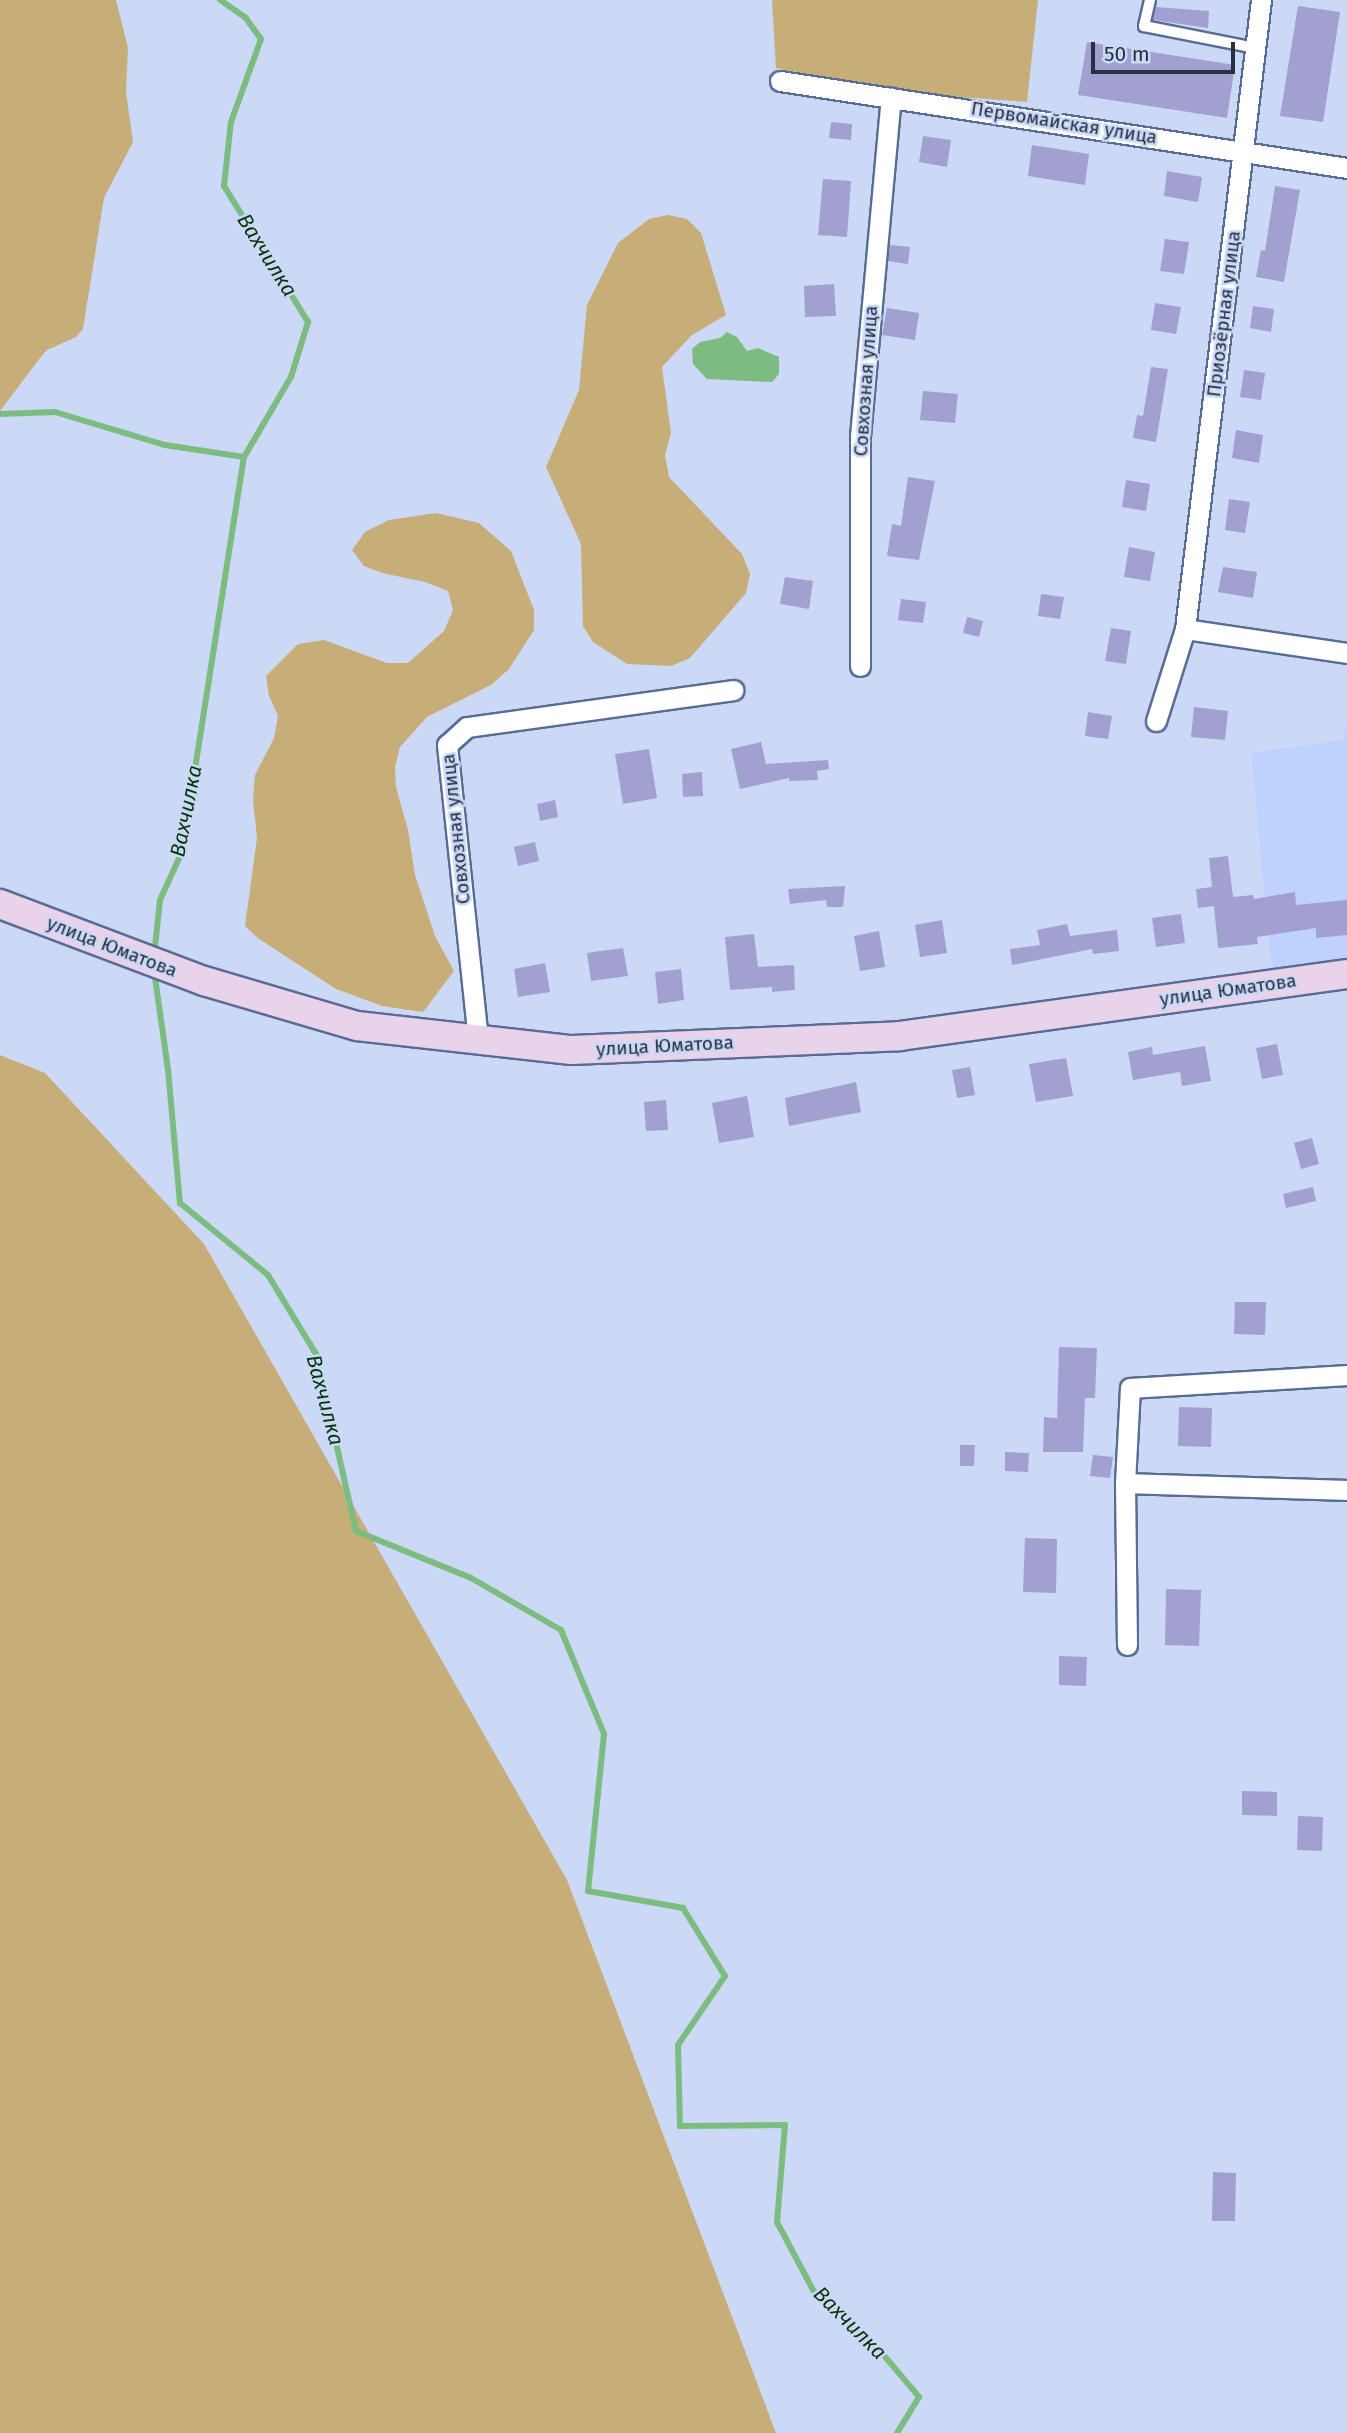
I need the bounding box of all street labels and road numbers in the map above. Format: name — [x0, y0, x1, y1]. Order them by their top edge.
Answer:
street label: Первомайская улица — [969, 97, 1159, 149]
street label: Приозёрная улица — [1202, 230, 1246, 398]
street label: Совхозная улица — [849, 305, 883, 457]
street label: Совхозная улица — [437, 753, 475, 905]
street label: улица Юматова — [44, 912, 180, 982]
street label: улица Юматова — [1158, 969, 1298, 1011]
street label: улица Юматова — [596, 1031, 734, 1061]

